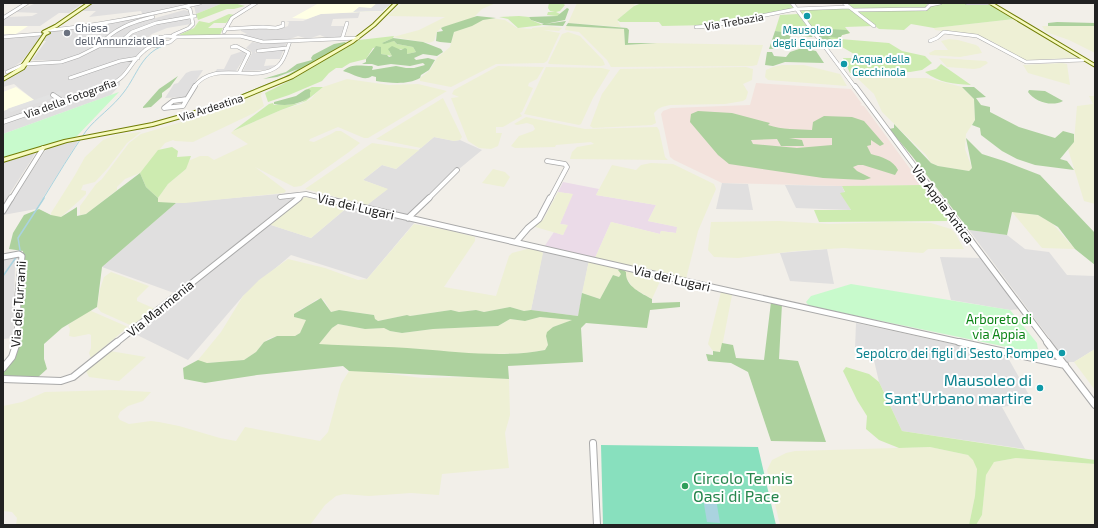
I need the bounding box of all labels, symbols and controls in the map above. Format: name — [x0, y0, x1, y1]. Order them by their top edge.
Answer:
street label: Via Trebazia — [703, 9, 765, 33]
marker: Mausoleo degli Equinozi — [802, 11, 812, 21]
place label: Chiesa dell'Annunziatella — [75, 21, 165, 47]
place label: Mausoleo degli Equinozi — [772, 23, 842, 49]
marker: Chiesa dell'Annunziatella — [62, 28, 72, 38]
place label: Acqua della Cecchinola — [852, 52, 910, 78]
marker: Acqua della Cecchinola — [839, 59, 849, 69]
street label: Via della Fotografia — [22, 75, 118, 121]
street label: Via Ardeatina — [177, 91, 245, 123]
street label: Via Appia Antica — [908, 162, 978, 246]
street label: Via dei Lugari — [316, 189, 396, 223]
street label: Via dei Turranii — [7, 260, 29, 348]
street label: Via dei Lugari — [632, 261, 712, 295]
street label: Via Marmenia — [123, 276, 197, 340]
park label: Arboreto di via Appia — [966, 311, 1032, 342]
place label: Sepolcro dei figli di Sesto Pompeo — [856, 345, 1054, 361]
marker: Sepolcro dei figli di Sesto Pompeo — [1057, 348, 1067, 358]
place label: Mausoleo di Sant'Urbano martire — [884, 370, 1032, 407]
marker: Mausoleo di Sant'Urbano martire — [1035, 383, 1045, 393]
place label: Circolo Tennis Oasi di Pace — [693, 468, 793, 505]
marker: Circolo Tennis Oasi di Pace — [680, 481, 690, 491]

